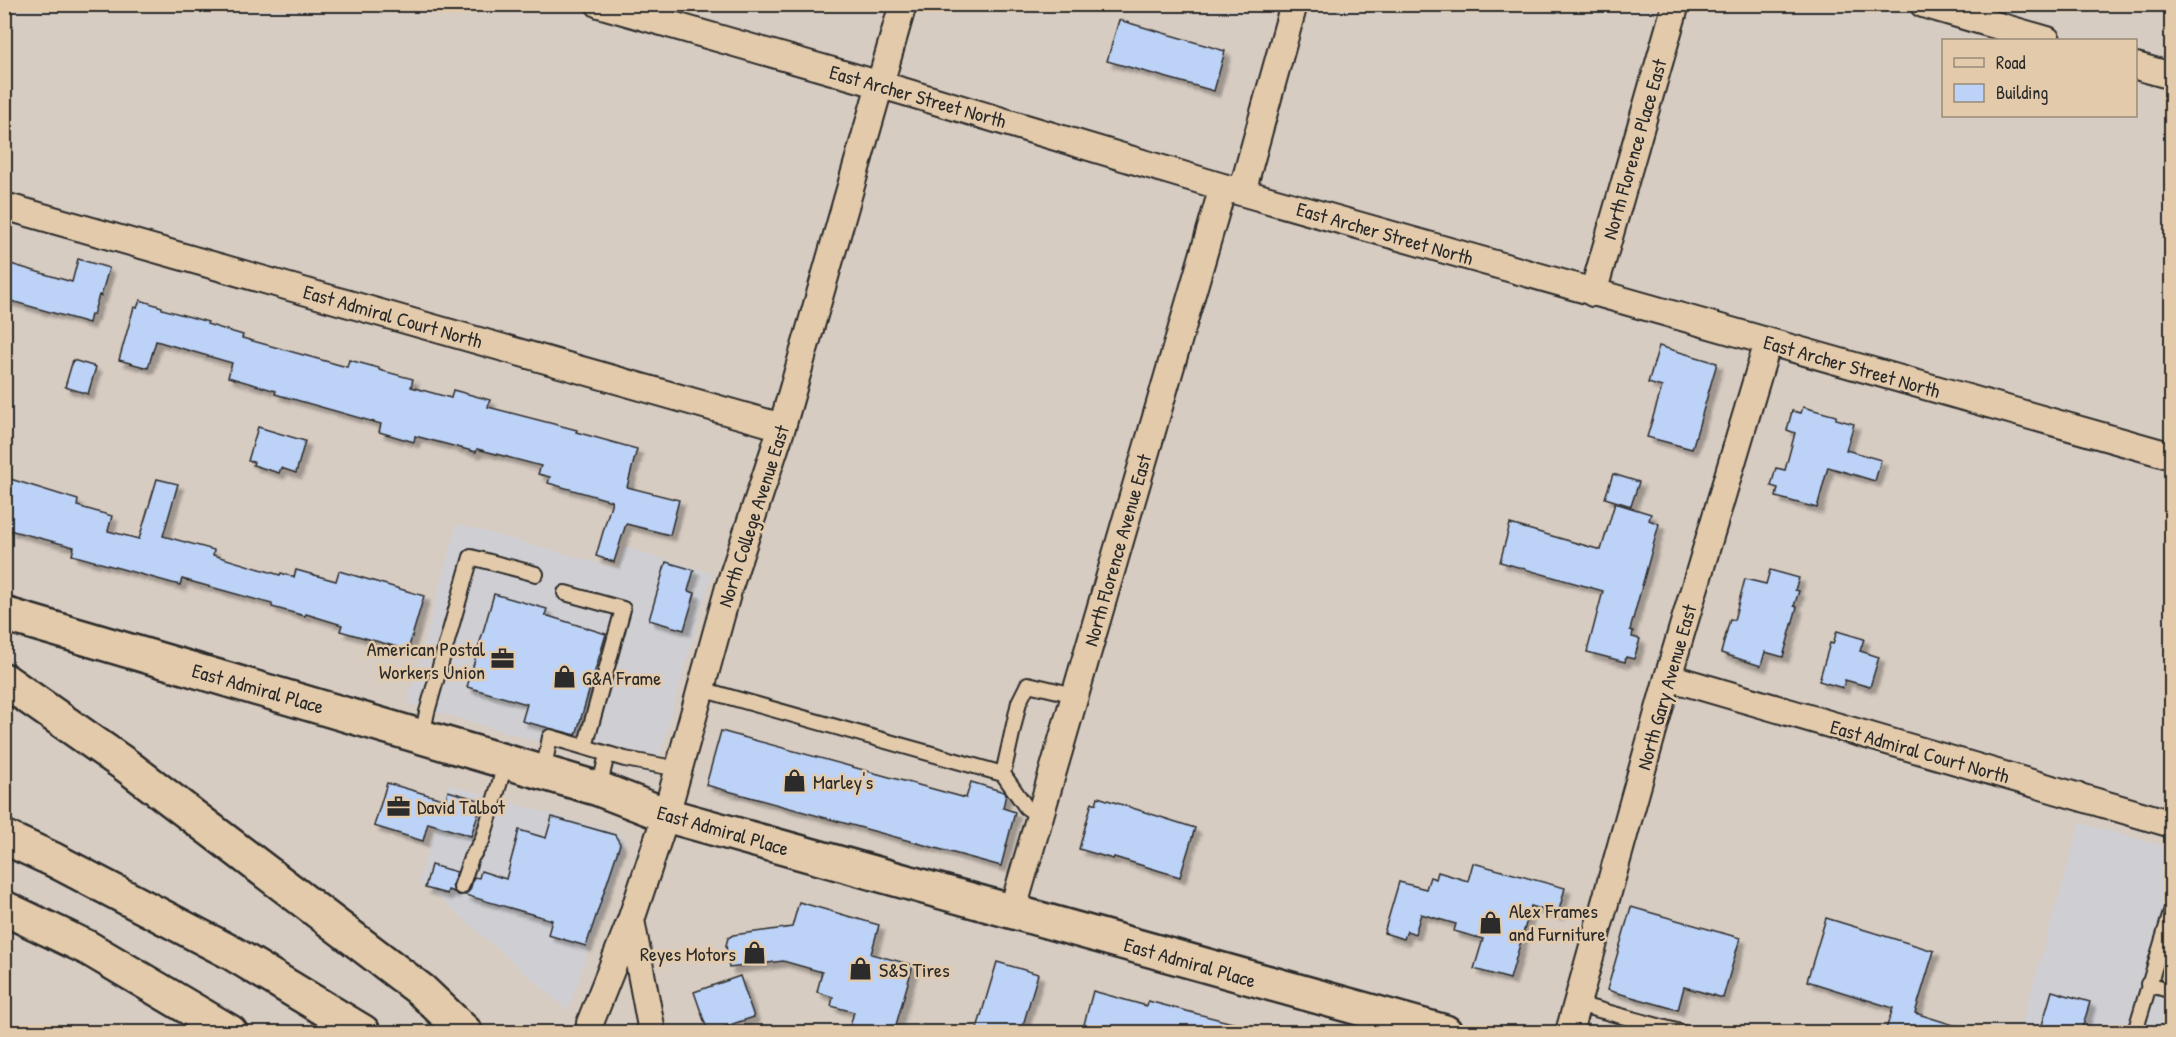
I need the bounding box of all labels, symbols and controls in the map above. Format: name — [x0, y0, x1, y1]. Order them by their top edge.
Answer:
legend — [1942, 39, 2137, 117]
text: Road — [1996, 50, 2026, 75]
street label: North Florence Place East — [1595, 55, 1673, 242]
street label: East Archer Street North — [827, 58, 1009, 134]
text: Building — [1996, 80, 2048, 105]
street label: East Archer Street North — [1294, 195, 1476, 271]
street label: East Admiral Court North — [300, 278, 486, 354]
street label: East Archer Street North — [1761, 328, 1943, 404]
street label: North College Avenue East — [711, 420, 796, 610]
street label: North Florence Avenue East — [1077, 450, 1158, 649]
street label: North Gary Avenue East — [1629, 600, 1703, 773]
place label: American Postal Workers Union — [367, 635, 486, 685]
office icon: American Postal Workers Union — [490, 646, 516, 672]
street label: East Admiral Place — [189, 656, 327, 720]
shop icon: G&A Frame — [551, 664, 577, 690]
place label: G&A Frame — [582, 664, 661, 691]
street label: East Admiral Court North — [1827, 713, 2013, 789]
shop icon: Marley's — [782, 768, 808, 794]
place label: Marley's — [813, 768, 873, 795]
office icon: David Talbot — [386, 793, 412, 819]
place label: David Talbot — [417, 793, 506, 820]
street label: East Admiral Place — [654, 798, 792, 862]
place label: Alex Frames and Furniture — [1509, 897, 1606, 947]
shop icon: Alex Frames and Furniture — [1478, 909, 1504, 935]
street label: East Admiral Place — [1121, 930, 1259, 994]
place label: Reyes Motors — [640, 940, 736, 967]
shop icon: Reyes Motors — [741, 940, 767, 966]
shop icon: S&S Tires — [848, 956, 874, 982]
place label: S&S Tires — [879, 956, 950, 983]

